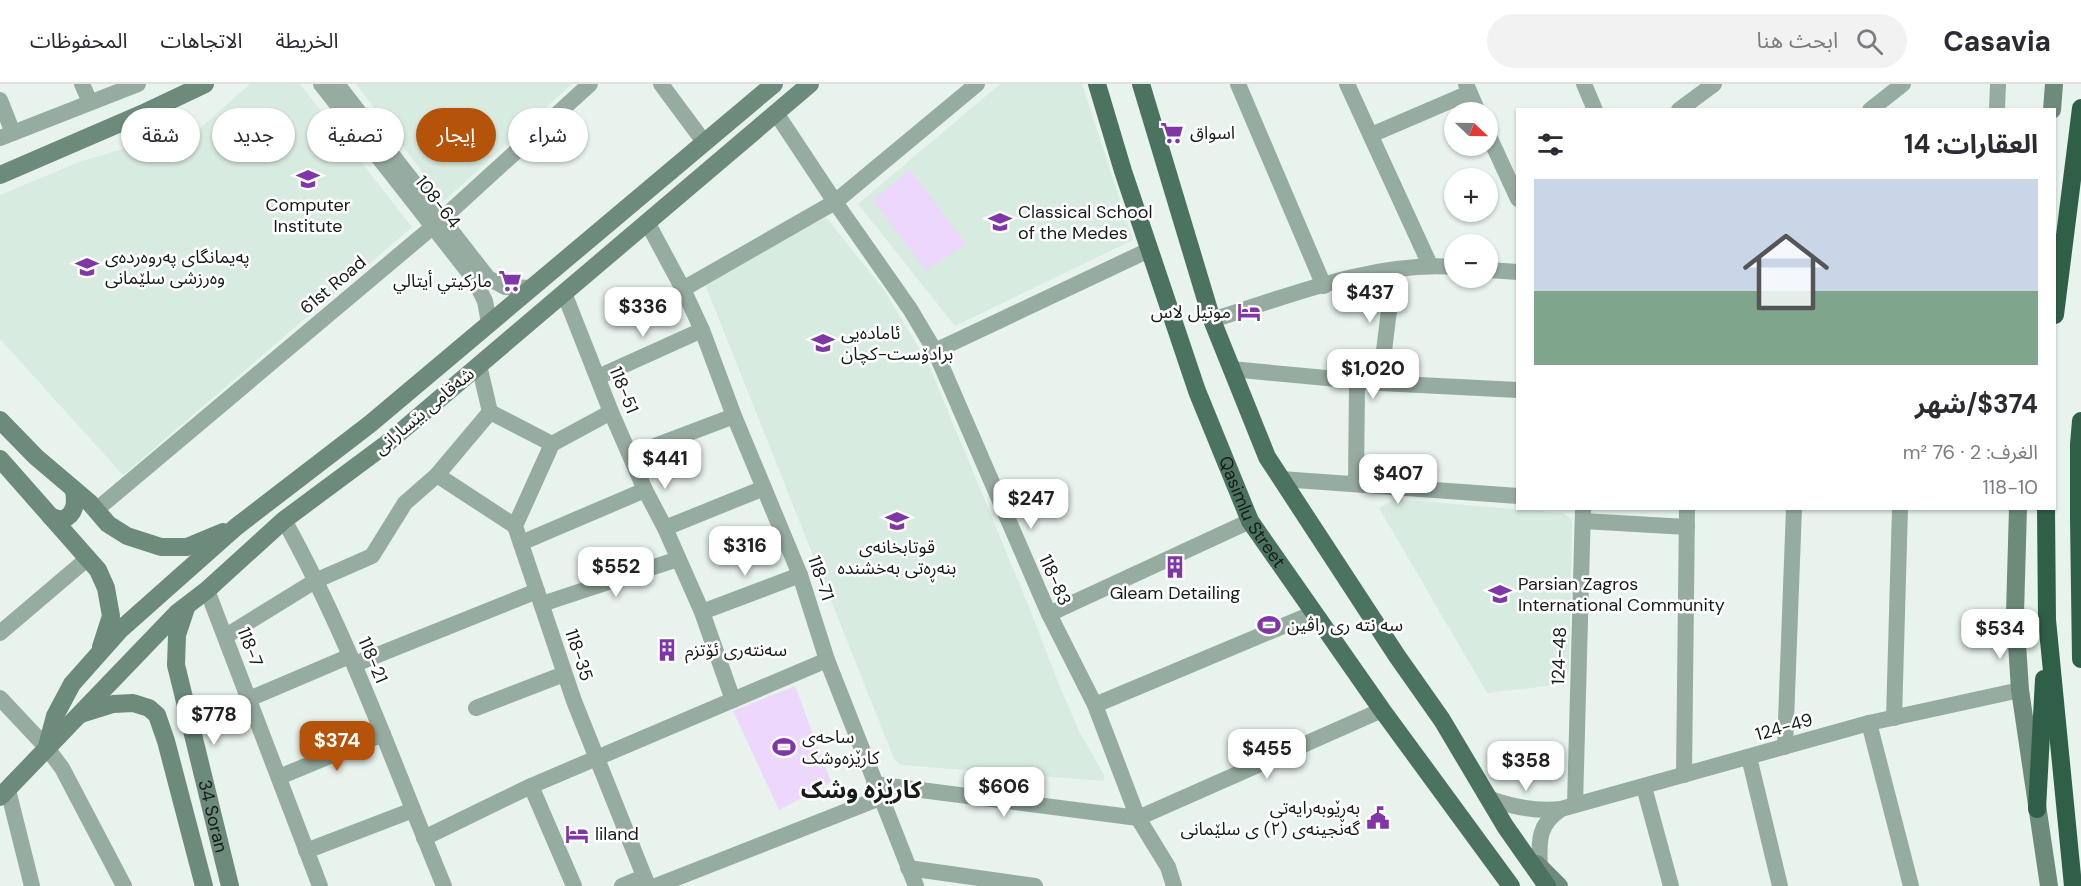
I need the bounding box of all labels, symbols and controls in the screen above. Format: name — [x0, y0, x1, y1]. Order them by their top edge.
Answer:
search box — [1487, 14, 1907, 68]
text: Casavia — [1943, 23, 2051, 60]
icon: search — [1853, 25, 1886, 58]
text: ابحث هنا — [1756, 26, 1838, 55]
text: المحفوظات — [30, 27, 127, 55]
text: الاتجاهات — [160, 27, 242, 55]
text: الخريطة — [275, 27, 338, 55]
north arrow — [1444, 102, 1498, 156]
map controls — [1444, 102, 1498, 288]
chip: شقة — [121, 108, 200, 162]
chip: جديد — [212, 108, 295, 162]
chip: تصفية — [307, 108, 404, 162]
chip: إيجار — [416, 108, 496, 162]
chip: شراء — [508, 108, 588, 162]
supermarket icon: اسواق — [1159, 120, 1185, 146]
place label: اسواق — [1190, 121, 1235, 145]
text: العقارات: 14 — [1904, 127, 2038, 161]
icon: filters — [1534, 128, 1567, 161]
school or university icon: Computer Institute — [295, 166, 321, 192]
button: + — [1444, 168, 1498, 222]
street label: 108-64 — [410, 171, 466, 233]
place label: Computer Institute — [266, 193, 351, 238]
place label: Classical School of the Medes — [1018, 200, 1152, 245]
school or university icon: Classical School of the Medes — [987, 209, 1013, 235]
icon: home — [1732, 218, 1840, 326]
button: − — [1444, 234, 1498, 288]
place label: پەیمانگای پەروەردەی وەرزشی سلێمانی — [105, 245, 250, 290]
street label: 61st Road — [295, 250, 371, 320]
school or university icon: پەیمانگای پەروەردەی وەرزشی سلێمانی — [74, 254, 100, 280]
supermarket icon: مارکيتي أيتالي — [497, 268, 523, 294]
place label: مارکيتي أيتالي — [393, 269, 492, 294]
pin: $437 — [1334, 273, 1406, 324]
text: $437 — [1346, 279, 1394, 305]
pin: $336 — [607, 287, 679, 338]
text: $336 — [619, 293, 667, 319]
hotel icon: موتيل لاس — [1236, 299, 1262, 325]
place label: موتيل لاس — [1151, 300, 1231, 324]
place label: ئامادەیی برادۆست-کچان — [841, 321, 953, 366]
school or university icon: ئامادەیی برادۆست-کچان — [810, 330, 836, 356]
pin: $1,020 — [1324, 349, 1422, 400]
text: $1,020 — [1341, 355, 1405, 381]
street label: شەقامی بێسارانی — [369, 362, 479, 460]
street label: 118-51 — [604, 363, 644, 417]
text: $374/شهر — [1915, 387, 2038, 421]
pin: $441 — [629, 439, 701, 490]
text: الغرف: 2 · 76 m² — [1903, 439, 2038, 465]
text: $441 — [642, 445, 688, 471]
street label: Qasimlu Street — [1213, 453, 1291, 572]
pin: $407 — [1362, 454, 1434, 505]
text: $407 — [1373, 460, 1423, 486]
text: 118-10 — [1983, 474, 2038, 500]
pin: $247 — [995, 479, 1067, 530]
text: $247 — [1007, 485, 1055, 511]
school or university icon: قوتابخانەی بنەڕەتی بەخشندە — [884, 508, 910, 534]
pin: $316 — [709, 526, 781, 577]
text: $316 — [723, 532, 767, 558]
place label: قوتابخانەی بنەڕەتی بەخشندە — [838, 535, 956, 583]
pin: $552 — [580, 547, 652, 598]
street label: 118-83 — [1033, 551, 1077, 609]
street label: 118-71 — [802, 552, 840, 604]
text: $552 — [592, 553, 640, 579]
building icon: Gleam Detailing — [1162, 554, 1188, 580]
place label: Parsian Zagros International Community — [1518, 572, 1725, 617]
place label: Gleam Detailing — [1110, 581, 1240, 605]
school or university icon: Parsian Zagros International Community — [1487, 581, 1513, 607]
pin: $534 — [1964, 609, 2036, 660]
sports icon: سه نته رى راڤين — [1256, 612, 1282, 638]
place label: سه نته رى راڤين — [1287, 613, 1403, 637]
text: $534 — [1975, 615, 2025, 641]
street label: 118-7 — [232, 624, 268, 670]
street label: 118-35 — [559, 626, 599, 684]
street label: 124-48 — [1546, 626, 1572, 686]
street label: 118-21 — [353, 633, 393, 687]
building icon: سەنتەری ئۆتزم — [654, 637, 680, 663]
place label: سەنتەری ئۆتزم — [685, 638, 787, 664]
pin: $778 — [178, 695, 250, 746]
text: $778 — [191, 701, 237, 727]
street label: 124-49 — [1753, 707, 1815, 747]
pin: $374 — [301, 721, 373, 772]
place label: ساحه‌ی کارێزه‌وشک — [802, 725, 880, 770]
text: $374 — [314, 727, 360, 753]
pin: $455 — [1231, 729, 1303, 780]
sports icon: ساحه‌ی کارێزه‌وشک — [771, 734, 797, 760]
text: $455 — [1242, 735, 1292, 761]
pin: $358 — [1490, 741, 1562, 792]
text: $358 — [1501, 747, 1551, 773]
pin: $606 — [968, 767, 1040, 818]
text: $606 — [978, 773, 1030, 799]
district label: کارێزە وشک — [801, 774, 922, 805]
street label: 34 Soran — [192, 777, 233, 855]
place label: بەڕێوبەرایەتی گەنجینەی (۲) ی سلێمانی — [1180, 796, 1361, 841]
public building icon: بەڕێوبەرایەتی گەنجینەی (۲) ی سلێمانی — [1365, 805, 1391, 831]
hotel icon: liland — [564, 821, 590, 847]
place label: liland — [595, 822, 639, 846]

